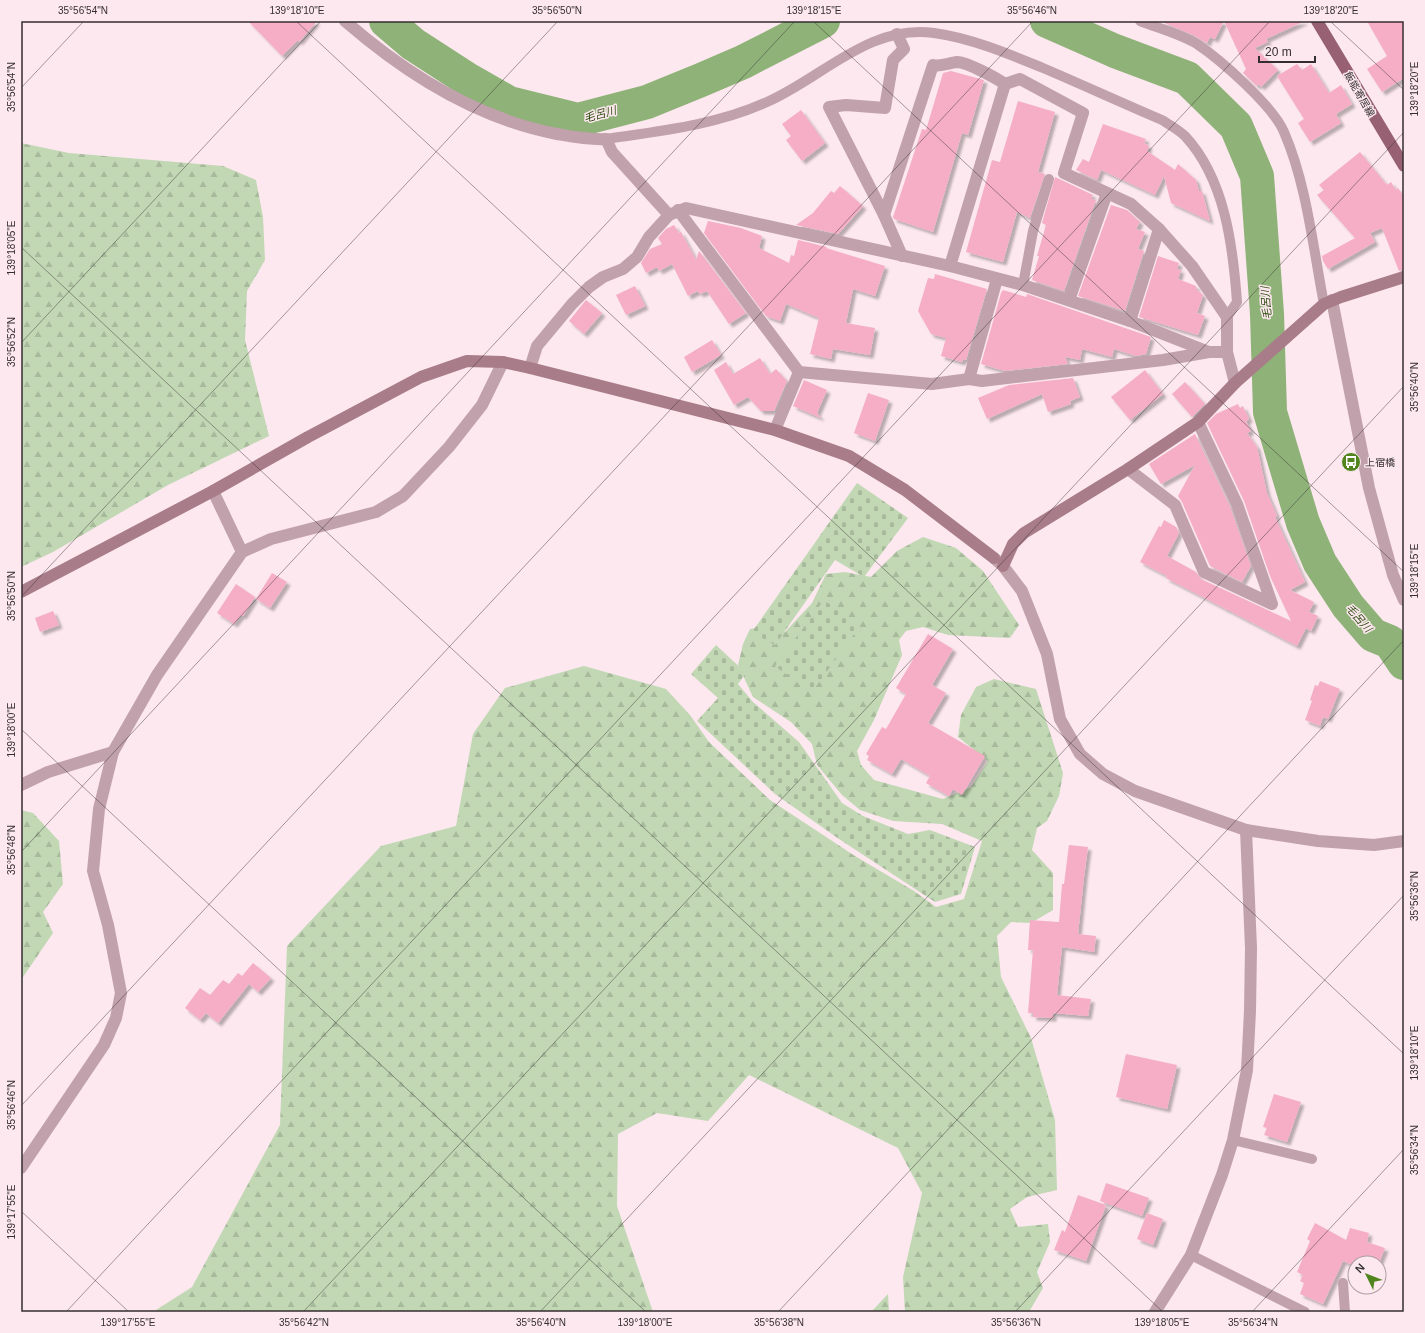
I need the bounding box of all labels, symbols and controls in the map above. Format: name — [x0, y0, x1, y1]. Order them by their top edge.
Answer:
text: 35°56'54"N — [58, 5, 108, 16]
text: 139°18'10"E — [269, 5, 325, 16]
text: 35°56'50"N — [532, 5, 582, 16]
text: 139°18'15"E — [786, 5, 842, 16]
text: 35°56'46"N — [1007, 5, 1057, 16]
text: 139°18'20"E — [1303, 5, 1359, 16]
scale bar — [1259, 38, 1315, 64]
text: 20 m — [1265, 45, 1292, 59]
text: 139°18'20"E — [1409, 61, 1420, 117]
text: 35°56'54"N — [6, 62, 17, 112]
street label: 飯能寄居線 — [1342, 70, 1377, 119]
water label: 毛呂川 — [583, 104, 618, 124]
text: 139°18'05"E — [6, 220, 17, 276]
water label: 毛呂川 — [1259, 285, 1273, 320]
text: 35°56'52"N — [6, 317, 17, 367]
text: 35°56'40"N — [1409, 362, 1420, 412]
bus stop icon: 上宿橋 — [1340, 451, 1362, 473]
place label: 上宿橋 — [1365, 457, 1395, 468]
text: 139°18'15"E — [1409, 543, 1420, 599]
text: 35°56'50"N — [6, 571, 17, 621]
water label: 毛呂川 — [1344, 602, 1375, 635]
text: 139°18'00"E — [6, 702, 17, 758]
text: 35°56'48"N — [6, 825, 17, 875]
text: 35°56'36"N — [1409, 871, 1420, 921]
text: 139°18'10"E — [1409, 1025, 1420, 1081]
text: 35°56'46"N — [6, 1080, 17, 1130]
text: 35°56'34"N — [1409, 1125, 1420, 1175]
text: 139°17'55"E — [6, 1184, 17, 1240]
north arrow — [1347, 1255, 1387, 1295]
text: N — [1353, 1261, 1367, 1275]
text: 139°17'55"E — [100, 1317, 156, 1328]
text: 35°56'42"N — [279, 1317, 329, 1328]
text: 35°56'40"N — [516, 1317, 566, 1328]
text: 139°18'00"E — [617, 1317, 673, 1328]
text: 35°56'38"N — [754, 1317, 804, 1328]
text: 35°56'36"N — [991, 1317, 1041, 1328]
text: 139°18'05"E — [1134, 1317, 1190, 1328]
text: 35°56'34"N — [1228, 1317, 1278, 1328]

